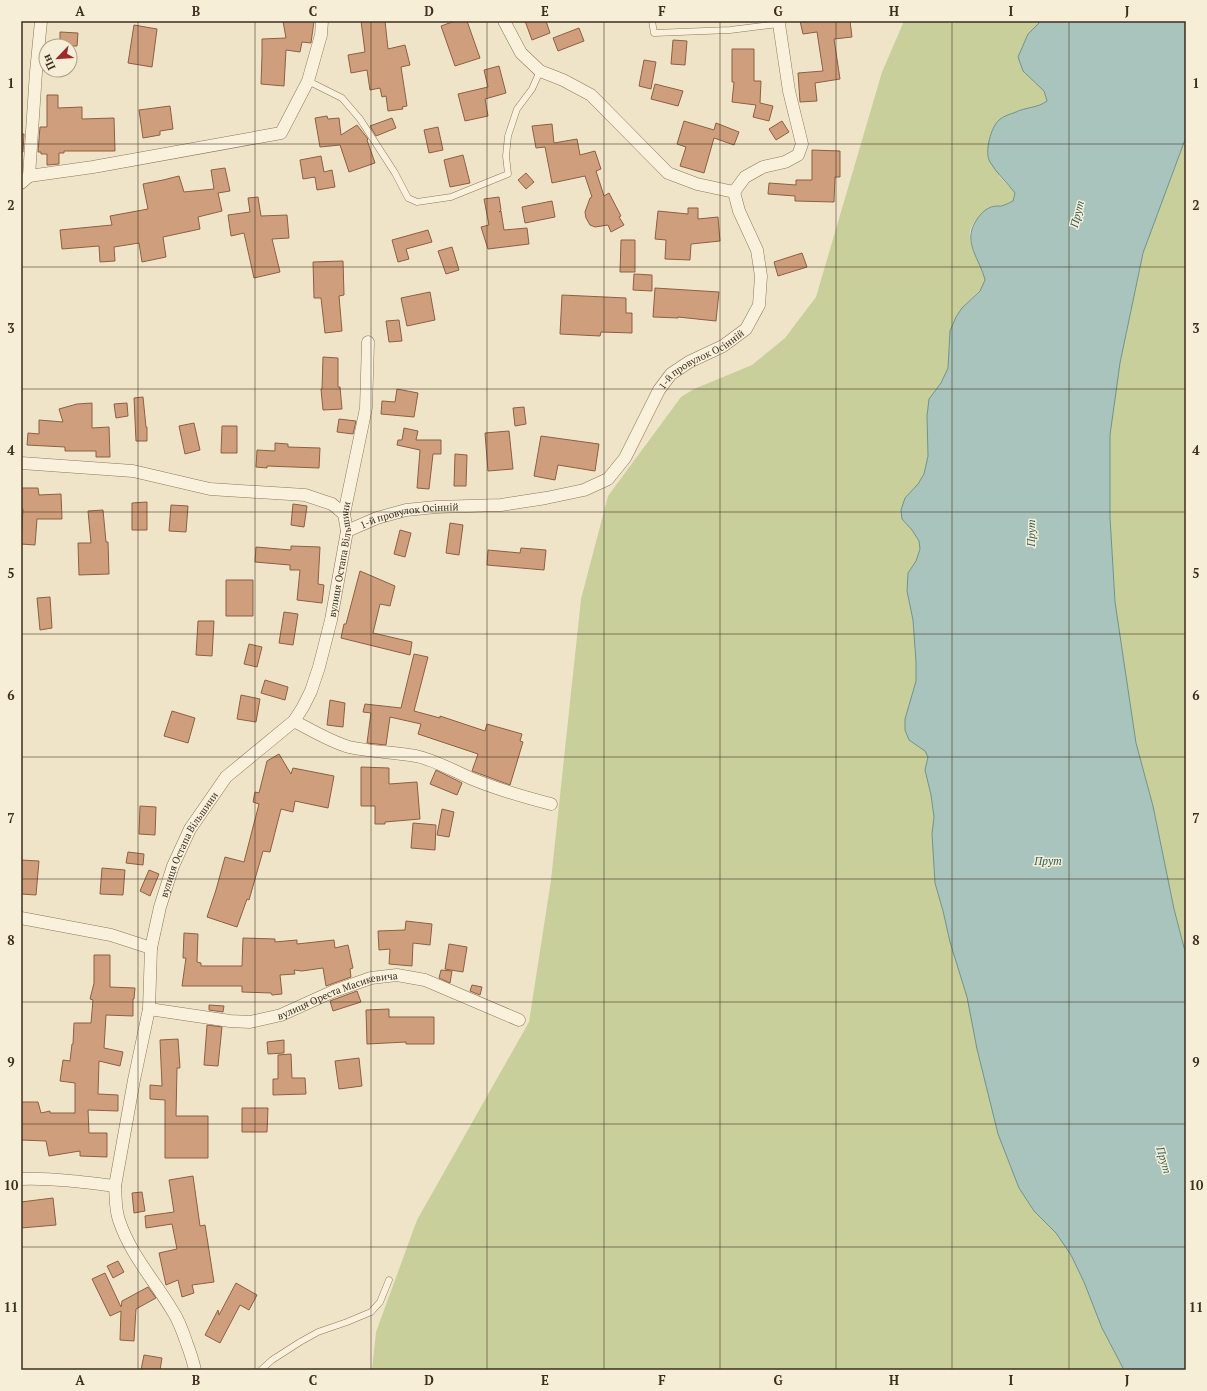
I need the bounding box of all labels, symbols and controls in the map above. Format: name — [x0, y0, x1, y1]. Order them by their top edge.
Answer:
text: A — [75, 2, 85, 20]
text: B — [192, 2, 200, 20]
text: C — [309, 2, 317, 20]
text: D — [424, 2, 434, 20]
text: E — [541, 2, 549, 20]
text: F — [658, 2, 666, 20]
text: G — [773, 2, 783, 20]
text: H — [889, 2, 899, 20]
text: I — [1009, 2, 1014, 20]
text: J — [1125, 2, 1130, 20]
north arrow — [38, 38, 78, 78]
text: Пн — [39, 52, 59, 72]
text: 1 — [7, 74, 15, 92]
text: 1 — [1192, 74, 1200, 92]
text: 2 — [7, 196, 15, 214]
text: 2 — [1192, 196, 1200, 214]
water label: Прут — [1067, 199, 1087, 230]
text: 3 — [7, 319, 15, 337]
text: 3 — [1192, 319, 1200, 337]
street label: 1-й провулок Осінній — [655, 326, 747, 392]
text: 4 — [7, 441, 15, 459]
text: 4 — [1192, 441, 1200, 459]
street label: вулиця Остапа Вільшини — [325, 500, 354, 618]
street label: 1-й провулок Осінній — [358, 500, 459, 531]
water label: Прут — [1024, 519, 1038, 548]
text: 5 — [7, 564, 15, 582]
text: 5 — [1192, 564, 1200, 582]
text: 6 — [7, 686, 15, 704]
text: 6 — [1192, 686, 1200, 704]
street label: вулиця Остапа Вільшини — [157, 789, 220, 899]
text: 7 — [7, 809, 15, 827]
text: 7 — [1192, 809, 1200, 827]
water label: Прут — [1033, 854, 1062, 868]
text: 8 — [7, 931, 15, 949]
text: 8 — [1192, 931, 1200, 949]
street label: вулиця Ореста Масикевича — [276, 968, 398, 1022]
text: 9 — [7, 1053, 15, 1071]
text: 9 — [1192, 1053, 1200, 1071]
water label: Прут — [1153, 1144, 1175, 1175]
text: 10 — [4, 1176, 19, 1194]
text: 10 — [1189, 1176, 1204, 1194]
text: 11 — [4, 1298, 18, 1316]
text: 11 — [1189, 1298, 1203, 1316]
text: A — [75, 1371, 85, 1389]
text: B — [192, 1371, 200, 1389]
text: C — [309, 1371, 317, 1389]
text: D — [424, 1371, 434, 1389]
text: E — [541, 1371, 549, 1389]
text: F — [658, 1371, 666, 1389]
text: G — [773, 1371, 783, 1389]
text: H — [889, 1371, 899, 1389]
text: I — [1009, 1371, 1014, 1389]
text: J — [1125, 1371, 1130, 1389]

